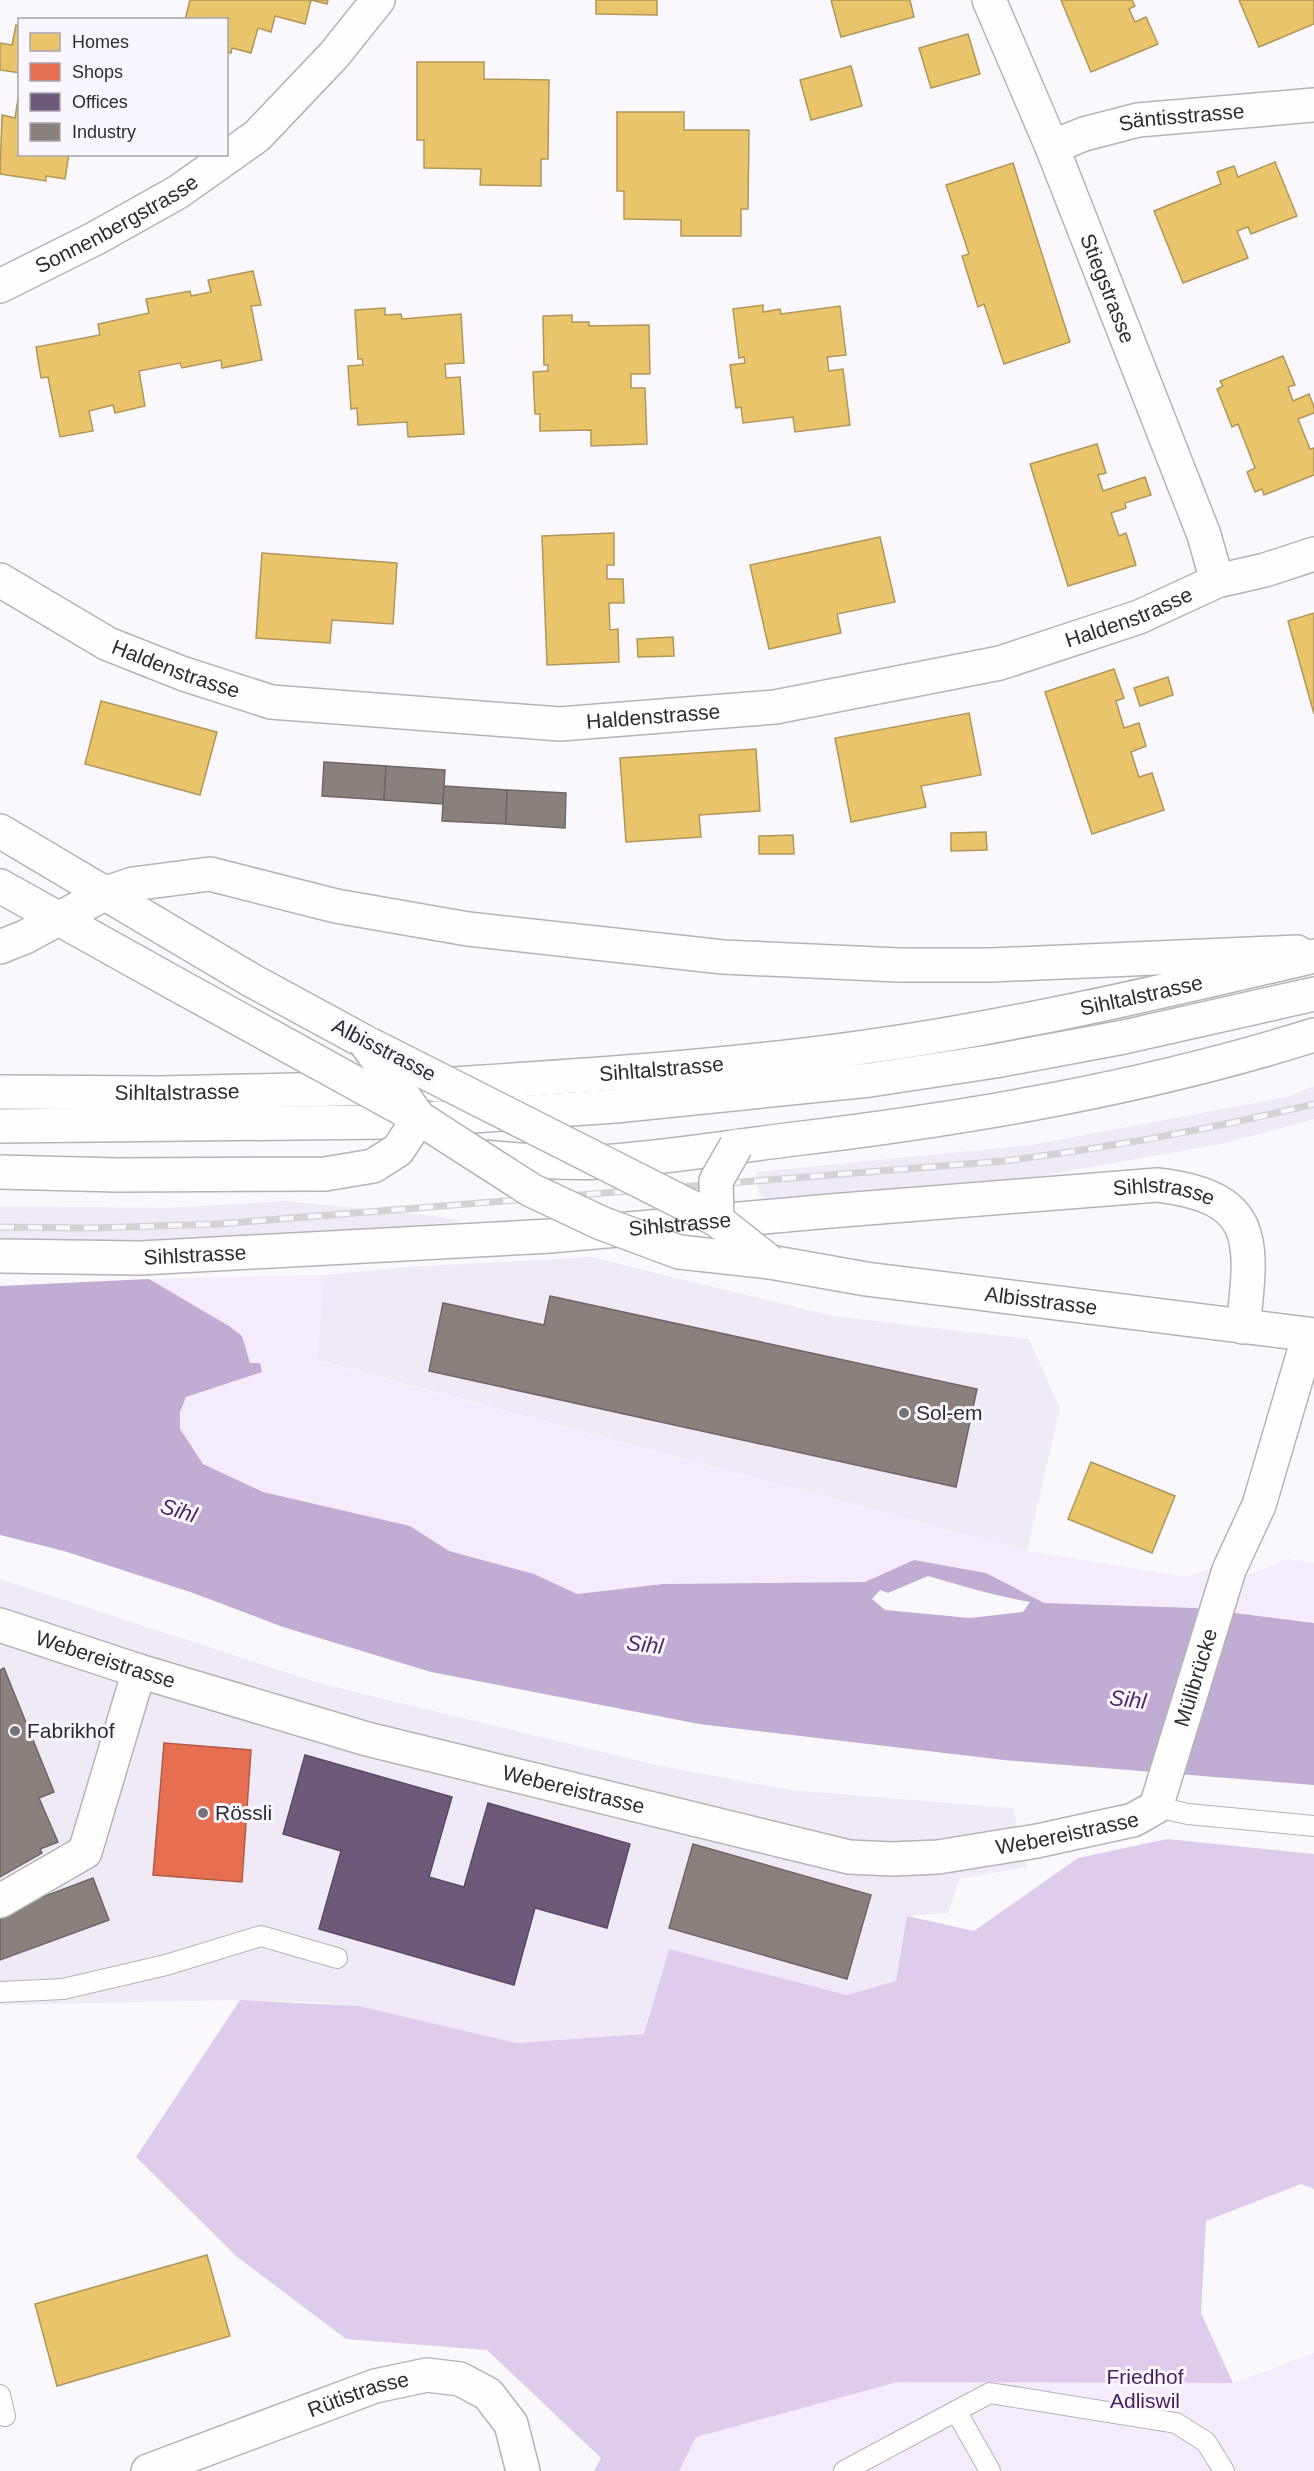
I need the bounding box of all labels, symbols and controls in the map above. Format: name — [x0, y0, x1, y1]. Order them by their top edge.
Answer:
legend — [18, 18, 228, 156]
text: Homes — [72, 32, 129, 52]
text: Shops — [72, 62, 123, 82]
text: Offices — [72, 92, 128, 112]
street label: Säntisstrasse — [1116, 99, 1245, 136]
text: Industry — [72, 122, 136, 142]
street label: Sonnenbergstrasse — [31, 170, 202, 278]
street label: Stiegstrasse — [1076, 230, 1140, 346]
street label: Haldenstrasse — [1062, 582, 1196, 652]
street label: Haldenstrasse — [109, 635, 243, 702]
street label: Haldenstrasse — [585, 699, 721, 733]
street label: Sihltalstrasse — [1078, 970, 1205, 1020]
street label: Albisstrasse — [329, 1014, 440, 1085]
street label: Sihltalstrasse — [598, 1052, 725, 1085]
street label: Sihltalstrasse — [114, 1079, 240, 1104]
street label: Sihlstrasse — [1112, 1173, 1219, 1209]
street label: Sihlstrasse — [628, 1208, 732, 1240]
street label: Sihlstrasse — [143, 1240, 247, 1269]
street label: Albisstrasse — [984, 1282, 1099, 1319]
place label: Sol-em — [916, 1401, 983, 1424]
marker: Sol-em — [897, 1406, 911, 1420]
water label: Sihl — [158, 1493, 201, 1528]
street label: Webereistrasse — [33, 1626, 178, 1692]
street label: Mülibrücke — [1169, 1626, 1221, 1729]
water label: Sihl — [625, 1630, 666, 1659]
water label: Sihl — [1108, 1685, 1149, 1714]
place label: Fabrikhof — [27, 1719, 115, 1742]
marker: Fabrikhof — [8, 1724, 22, 1738]
street label: Webereistrasse — [500, 1761, 647, 1818]
place label: Rössli — [215, 1801, 272, 1824]
marker: Rössli — [196, 1806, 210, 1820]
street label: Webereistrasse — [994, 1807, 1141, 1859]
park label: Friedhof Adliswil — [1106, 2365, 1184, 2412]
street label: Rütistrasse — [304, 2367, 411, 2421]

